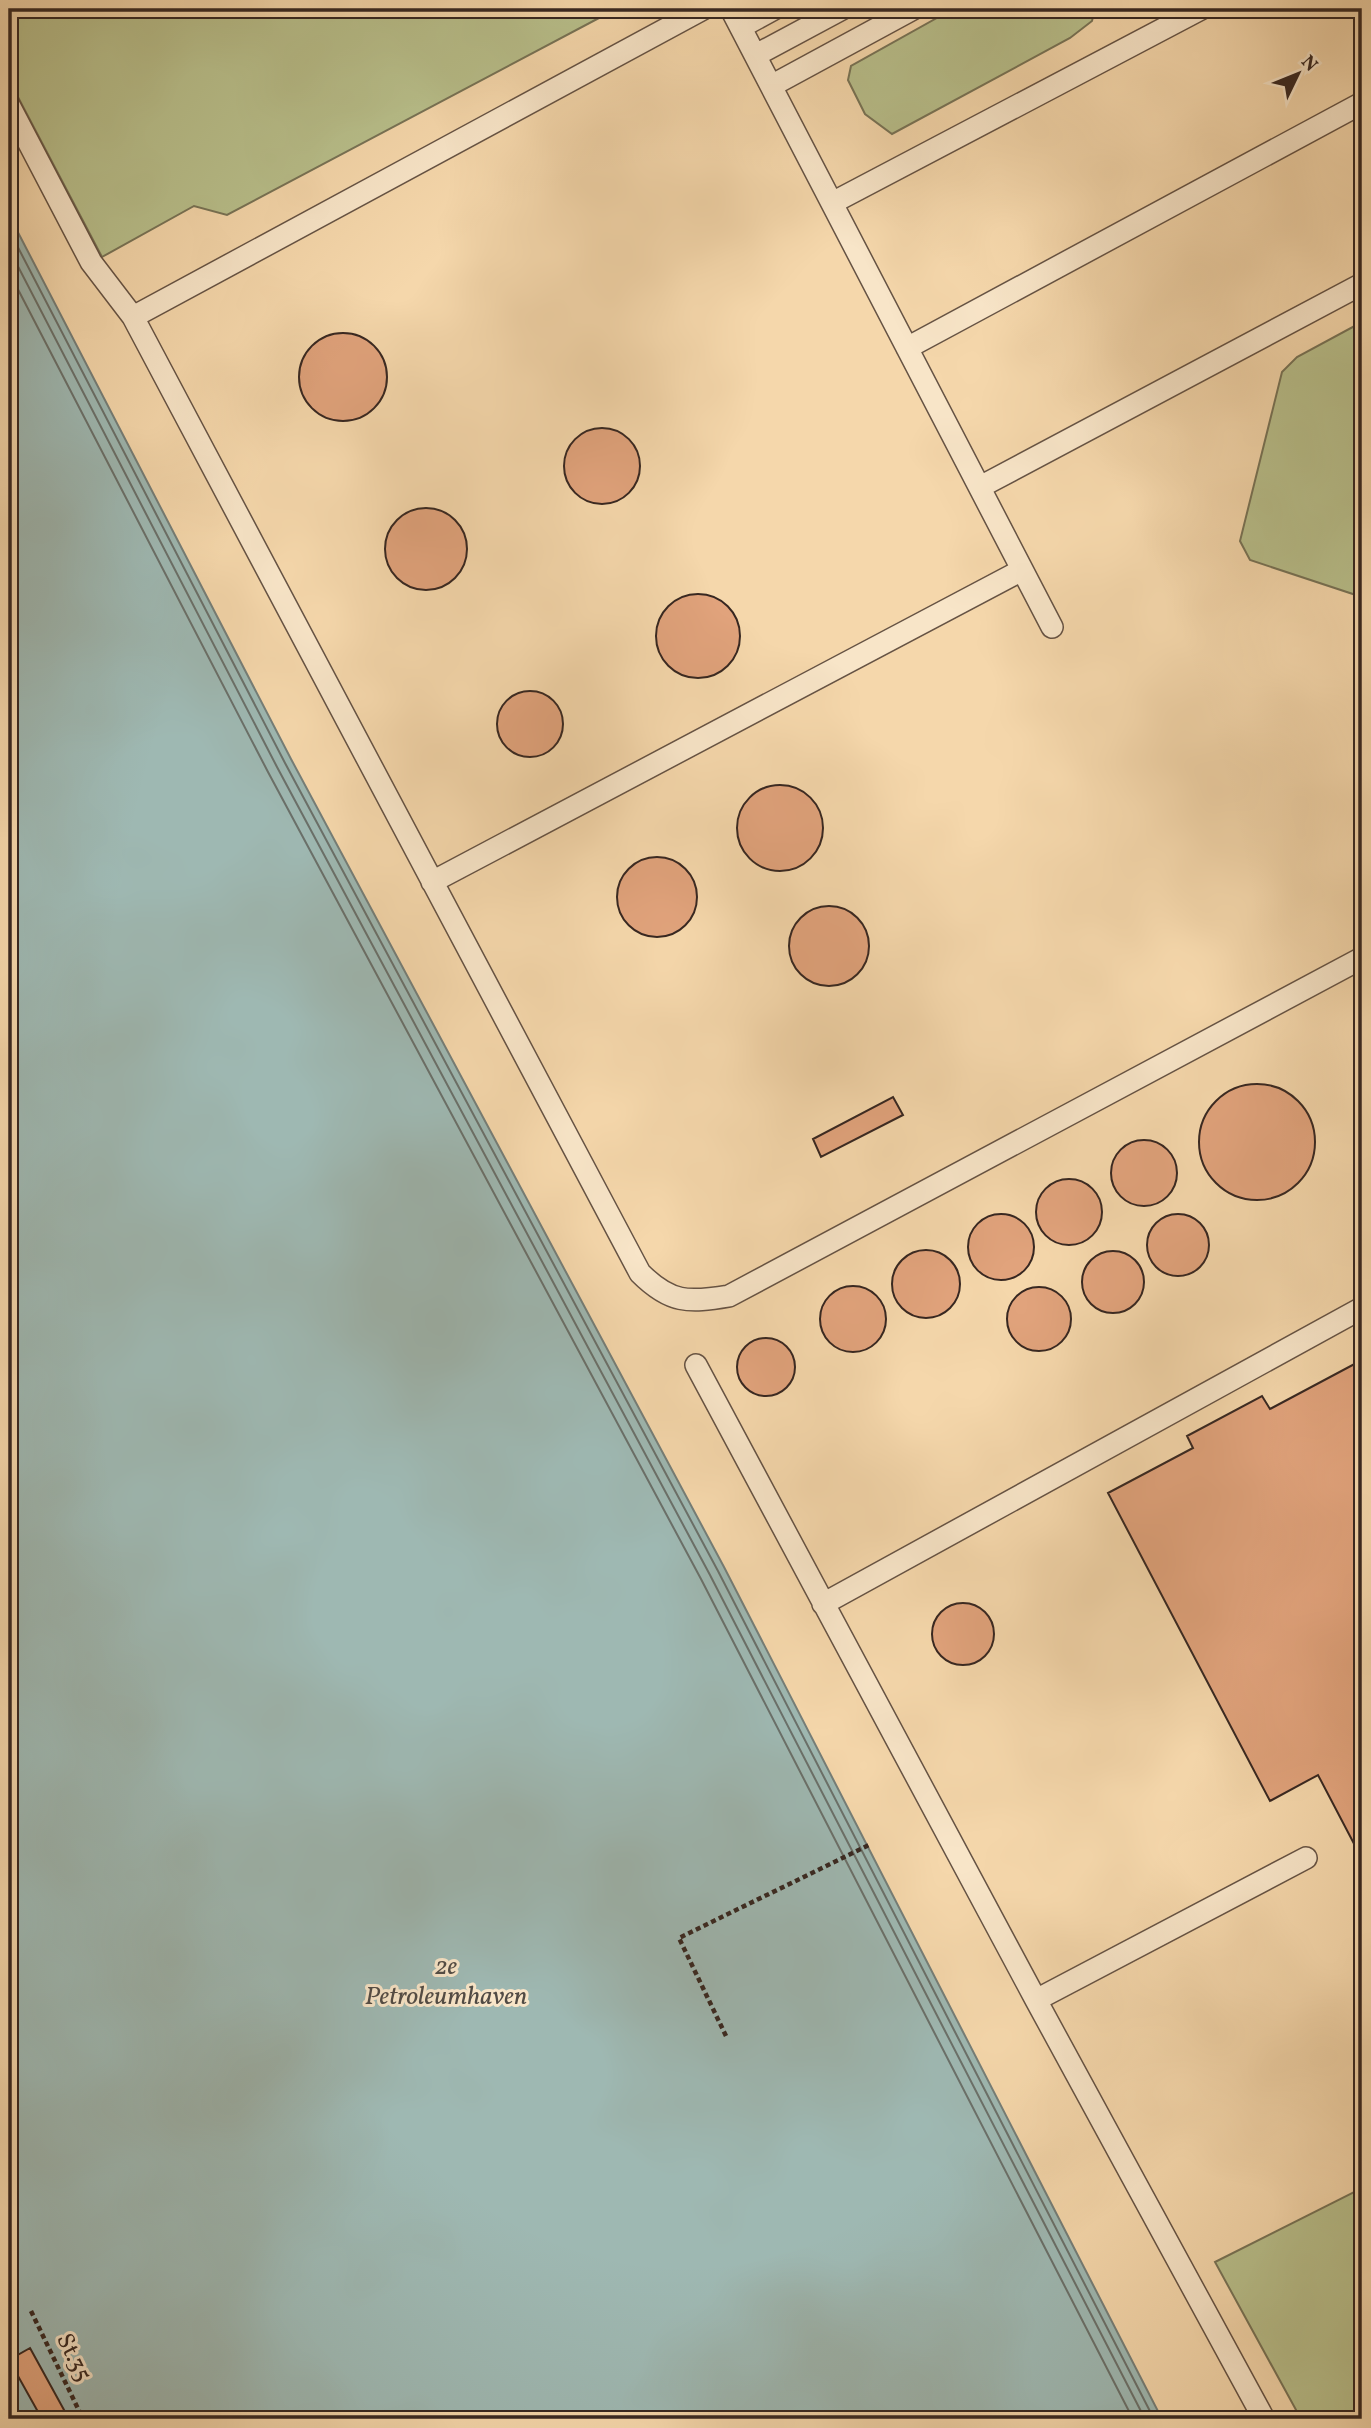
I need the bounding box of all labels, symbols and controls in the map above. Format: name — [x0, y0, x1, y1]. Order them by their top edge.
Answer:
north arrow — [1262, 38, 1332, 108]
text: N — [1295, 50, 1323, 78]
water label: 2e Petroleumhaven — [365, 1949, 527, 2015]
street label: St.35 — [47, 2328, 99, 2388]

